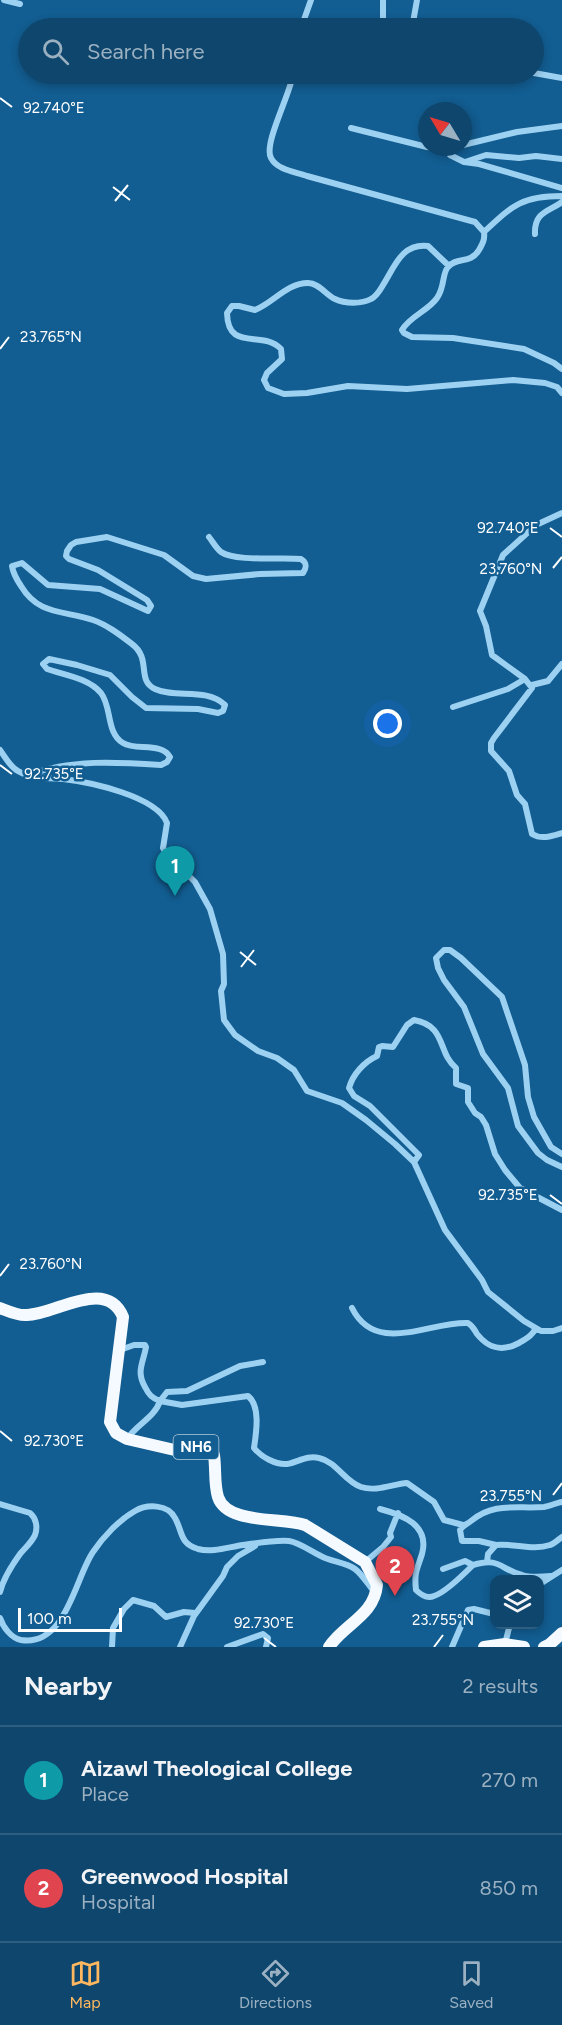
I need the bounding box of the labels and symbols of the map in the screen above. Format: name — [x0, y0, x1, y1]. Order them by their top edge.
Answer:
text: 92.740°E — [23, 99, 85, 117]
north arrow — [418, 102, 472, 156]
text: 23.765°N — [20, 328, 82, 346]
text: 92.740°E — [477, 519, 539, 537]
text: 23.760°N — [480, 560, 542, 578]
your location — [373, 709, 402, 738]
text: 92.735°E — [24, 765, 84, 783]
pin: 1 — [156, 846, 195, 896]
text: 92.735°E — [478, 1186, 538, 1204]
text: 23.760°N — [20, 1255, 82, 1273]
text: 92.730°E — [24, 1432, 84, 1450]
road number: NH6 — [174, 1435, 218, 1459]
text: 23.755°N — [480, 1487, 542, 1505]
pin: 2 — [376, 1546, 414, 1596]
scale bar — [18, 1605, 122, 1632]
text: 23.755°N — [412, 1611, 474, 1629]
text: 92.730°E — [234, 1614, 294, 1632]

